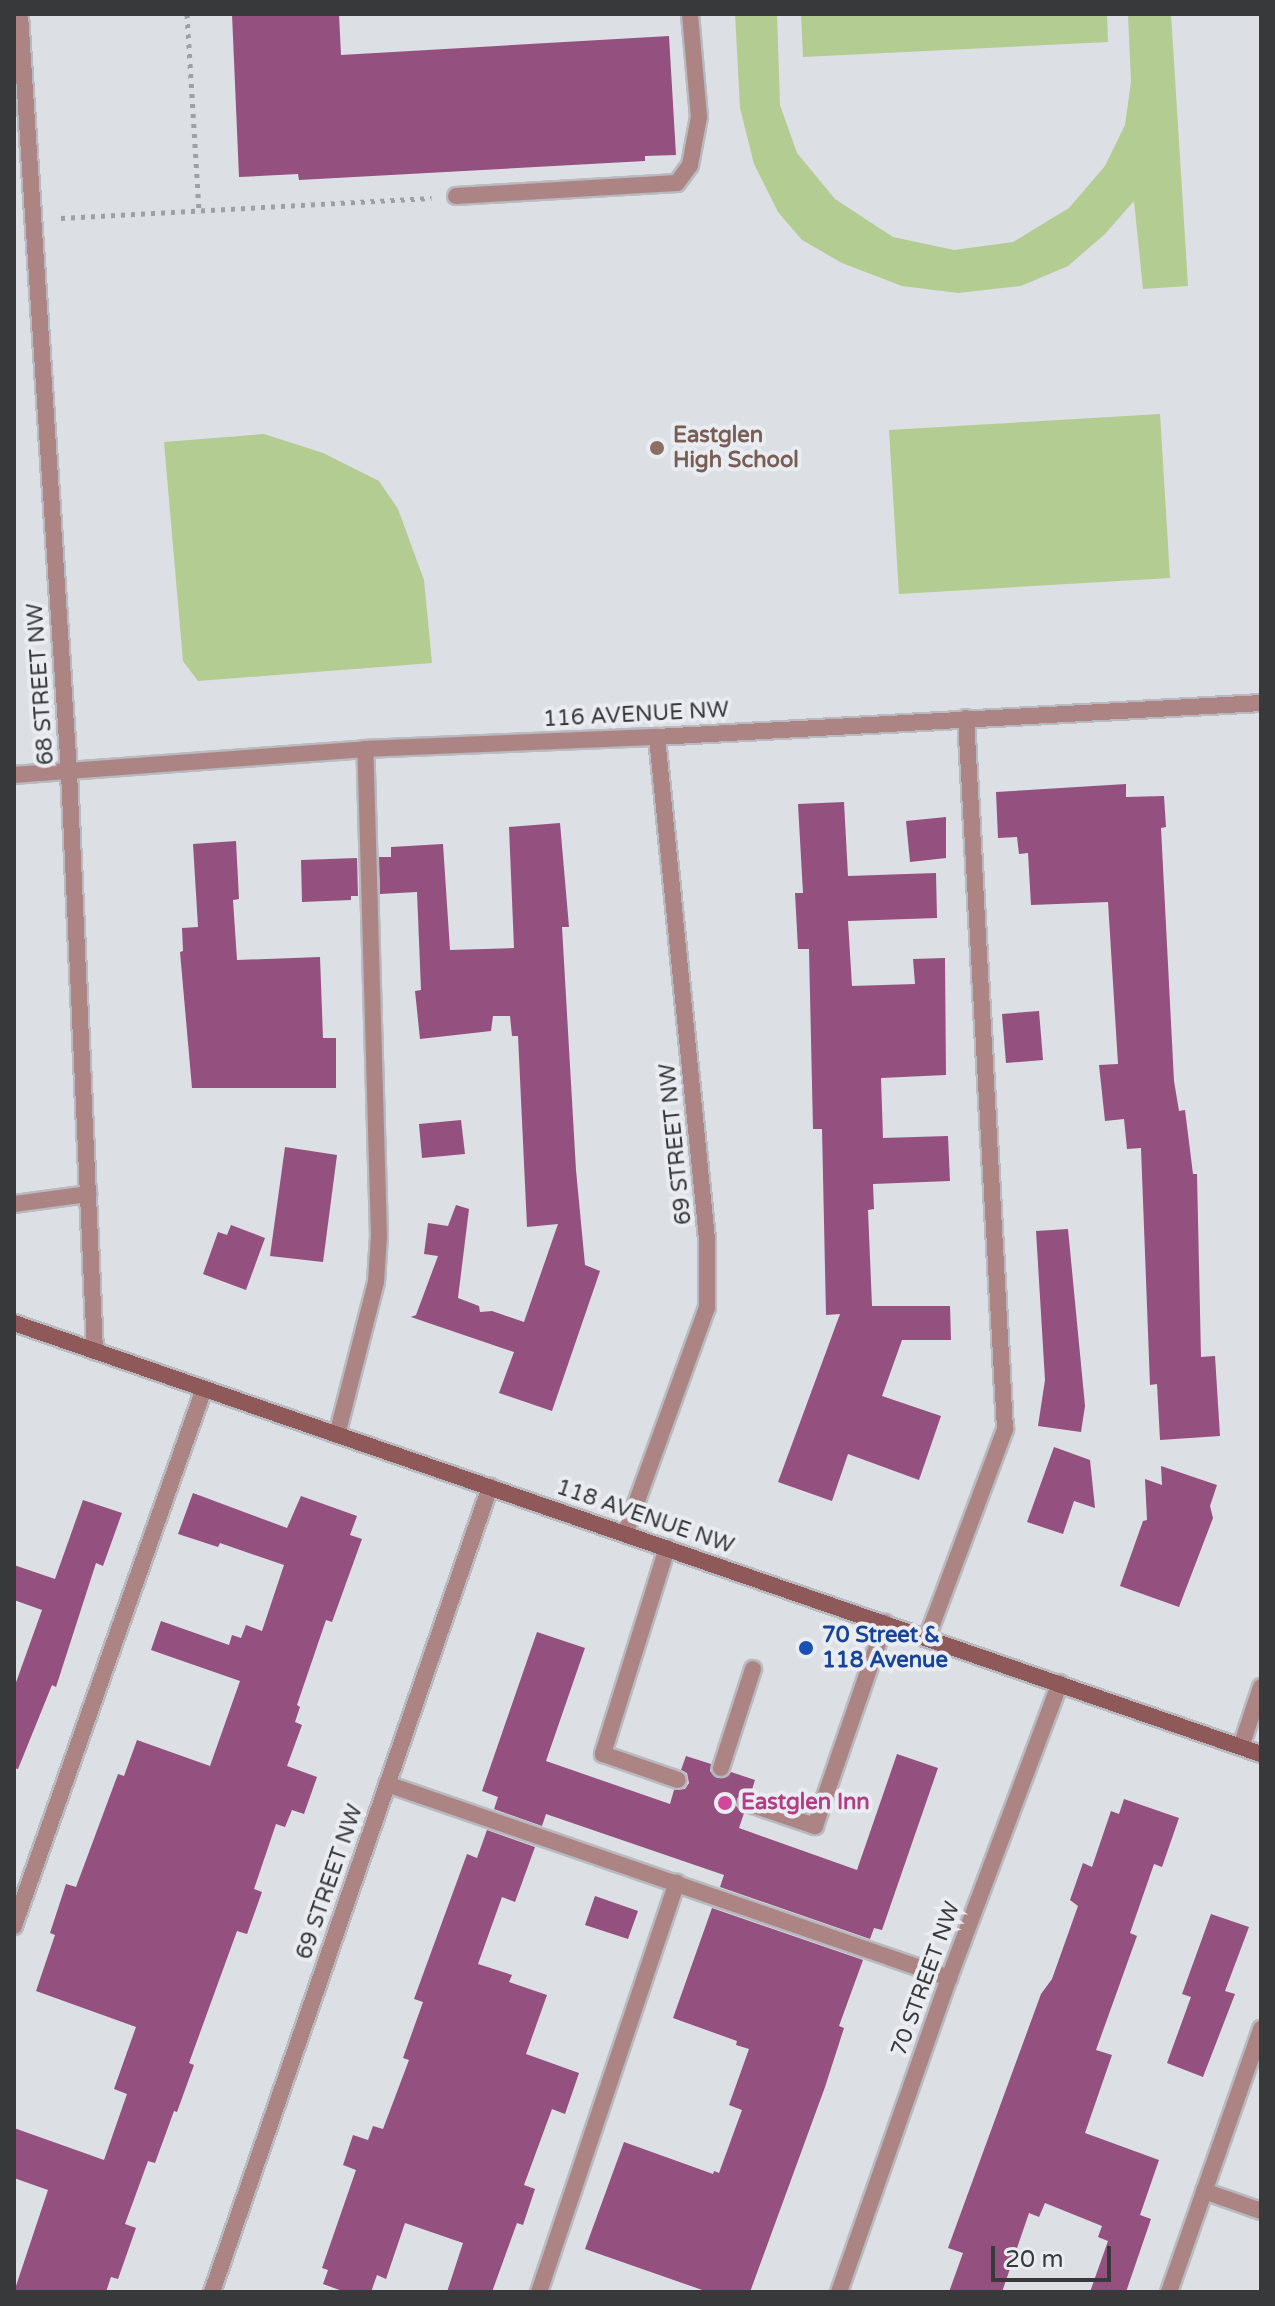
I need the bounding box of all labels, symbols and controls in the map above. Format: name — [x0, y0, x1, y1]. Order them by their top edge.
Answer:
place label: Eastglen High School — [673, 422, 799, 474]
marker: Eastglen High School — [648, 439, 666, 457]
street label: 68 STREET NW — [22, 602, 60, 766]
street label: 116 AVENUE NW — [542, 697, 730, 733]
street label: 69 STREET NW — [654, 1062, 698, 1226]
street label: 118 AVENUE NW — [553, 1474, 737, 1560]
place label: 70 Street & 118 Avenue — [822, 1622, 948, 1674]
marker: 70 Street & 118 Avenue — [797, 1639, 815, 1657]
place label: Eastglen Inn — [741, 1790, 870, 1816]
marker: Eastglen Inn — [716, 1794, 734, 1812]
street label: 69 STREET NW — [291, 1801, 369, 1963]
street label: 70 STREET NW — [886, 1898, 966, 2060]
scale bar — [995, 2230, 1115, 2280]
text: 20 m — [1005, 2245, 1063, 2274]

